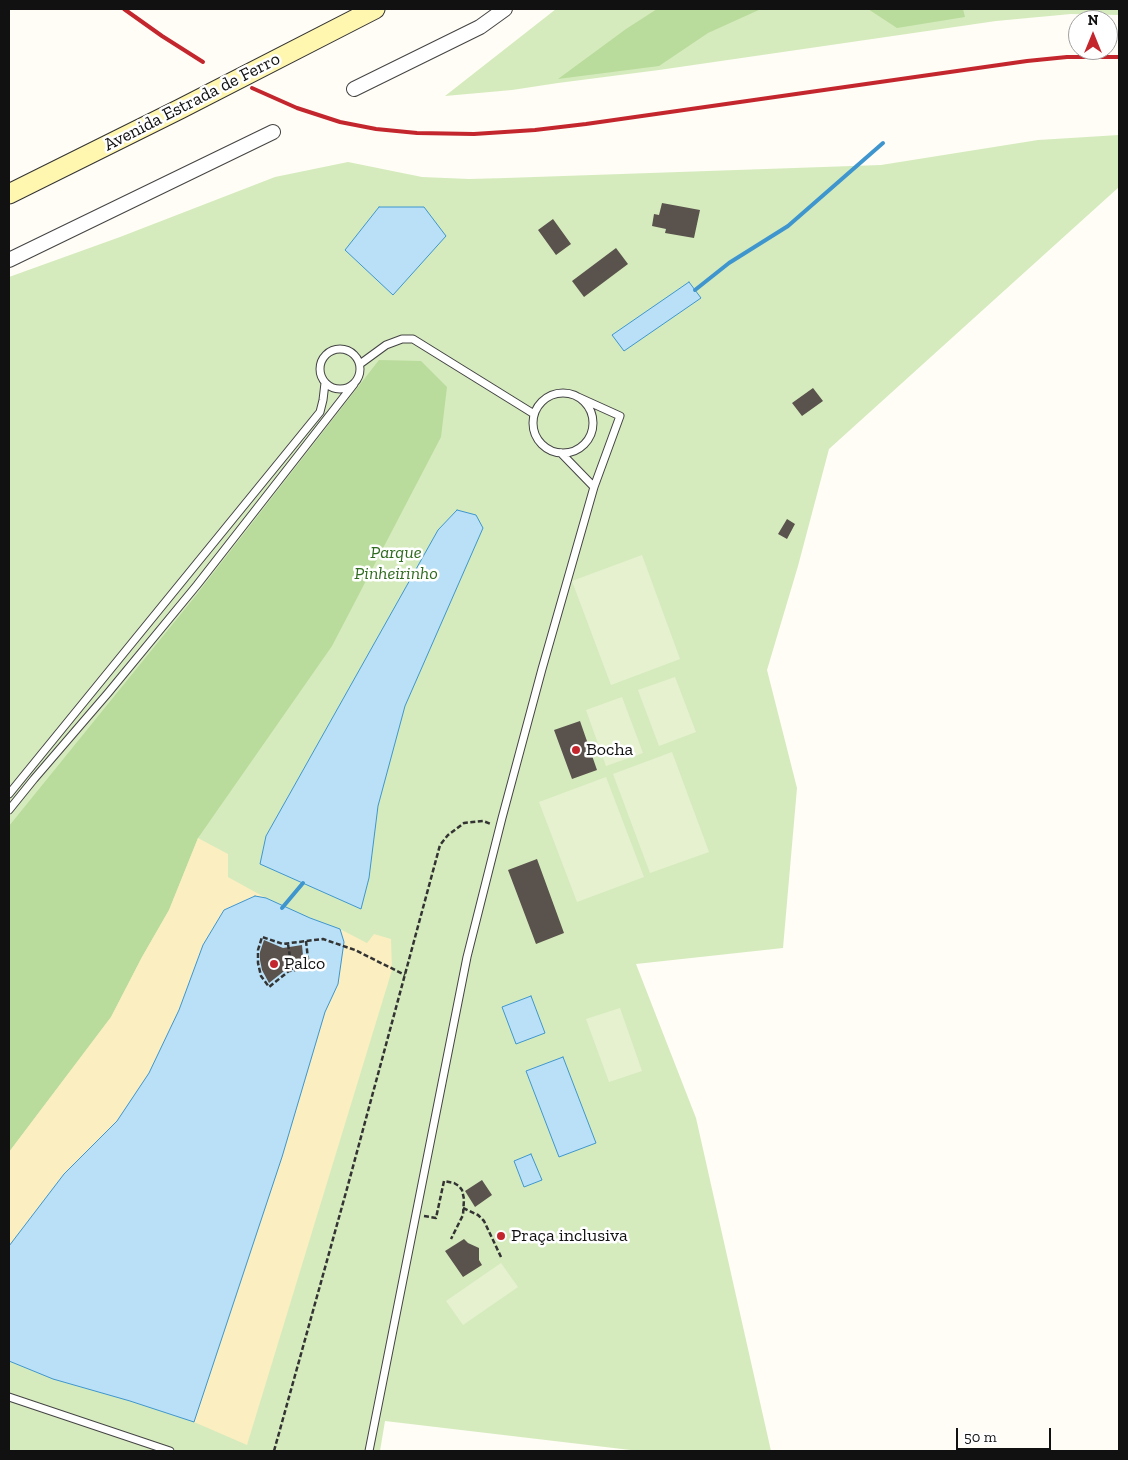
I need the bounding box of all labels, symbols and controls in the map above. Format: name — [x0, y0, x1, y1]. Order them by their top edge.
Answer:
north arrow — [1068, 10, 1118, 60]
text: N — [1088, 12, 1098, 29]
street label: Avenida Estrada de Ferro — [100, 48, 284, 156]
park label: Parque Pinheirinho — [354, 542, 438, 584]
place label: Bocha — [586, 739, 633, 761]
marker: Bocha — [570, 744, 582, 756]
place label: Palco — [284, 953, 325, 975]
marker: Palco — [268, 958, 280, 970]
place label: Praça inclusiva — [511, 1225, 628, 1247]
marker: Praça inclusiva — [495, 1230, 507, 1242]
scale bar — [958, 1418, 1053, 1450]
text: 50 m — [964, 1428, 997, 1446]

